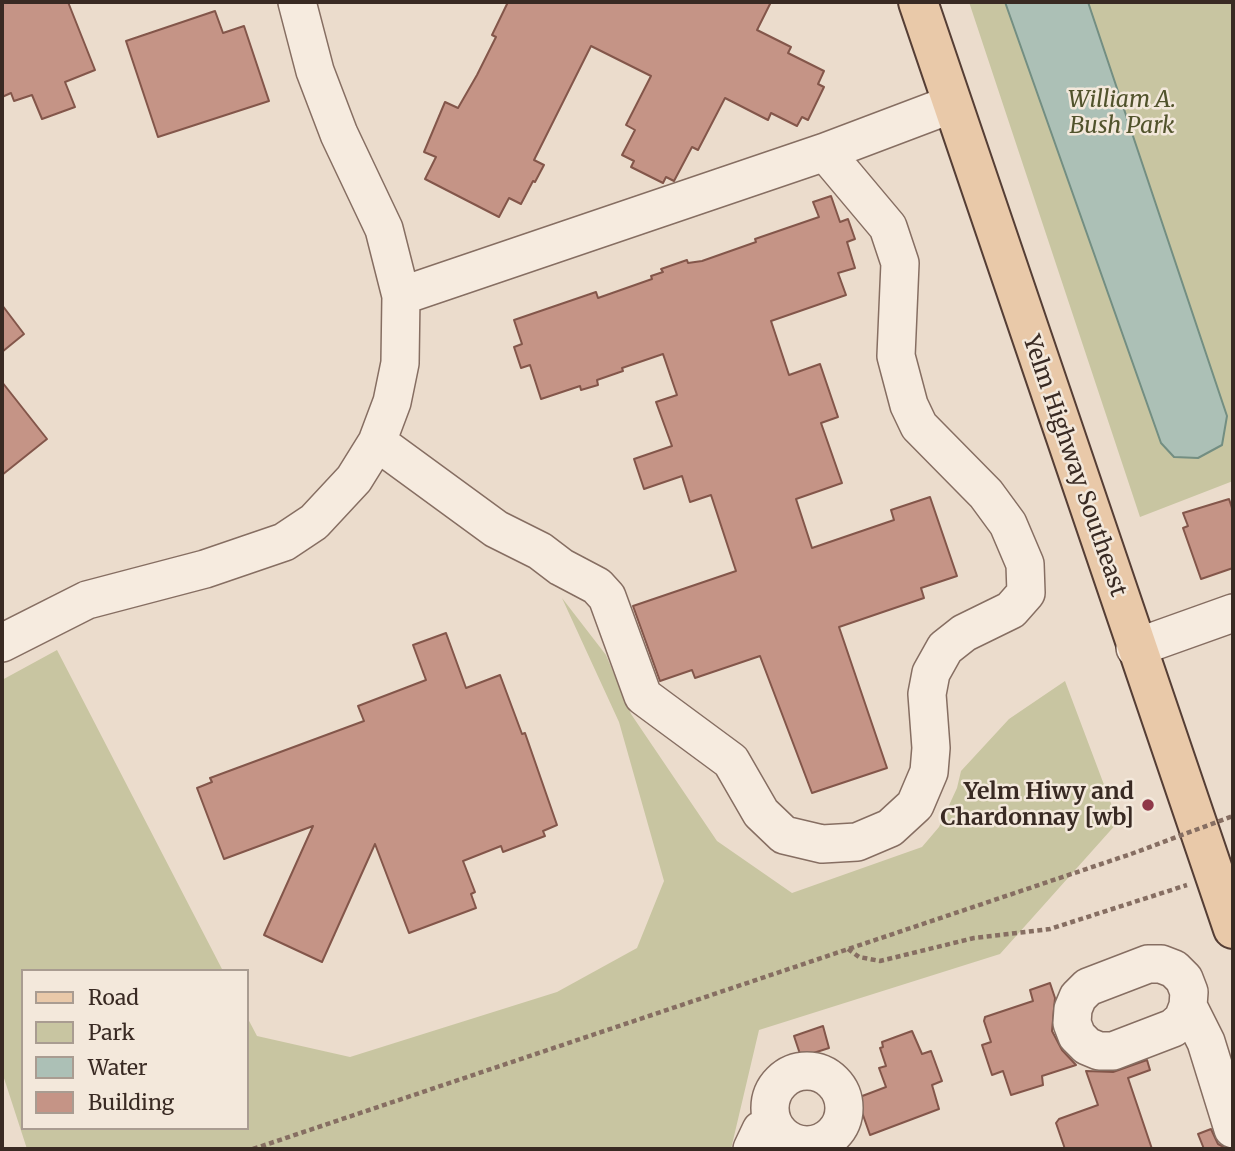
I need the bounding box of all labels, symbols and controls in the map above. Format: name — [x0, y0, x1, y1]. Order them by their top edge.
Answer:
park label: William A. Bush Park — [1068, 86, 1176, 140]
street label: Yelm Highway Southeast — [1016, 332, 1132, 600]
place label: Yelm Hiwy and Chardonnay [wb] — [940, 778, 1134, 832]
marker: Yelm Hiwy and Chardonnay [wb] — [1140, 797, 1156, 813]
legend — [21, 969, 248, 1130]
text: Road — [88, 984, 139, 1011]
text: Park — [88, 1019, 135, 1046]
text: Water — [88, 1054, 147, 1081]
text: Building — [88, 1089, 174, 1116]

